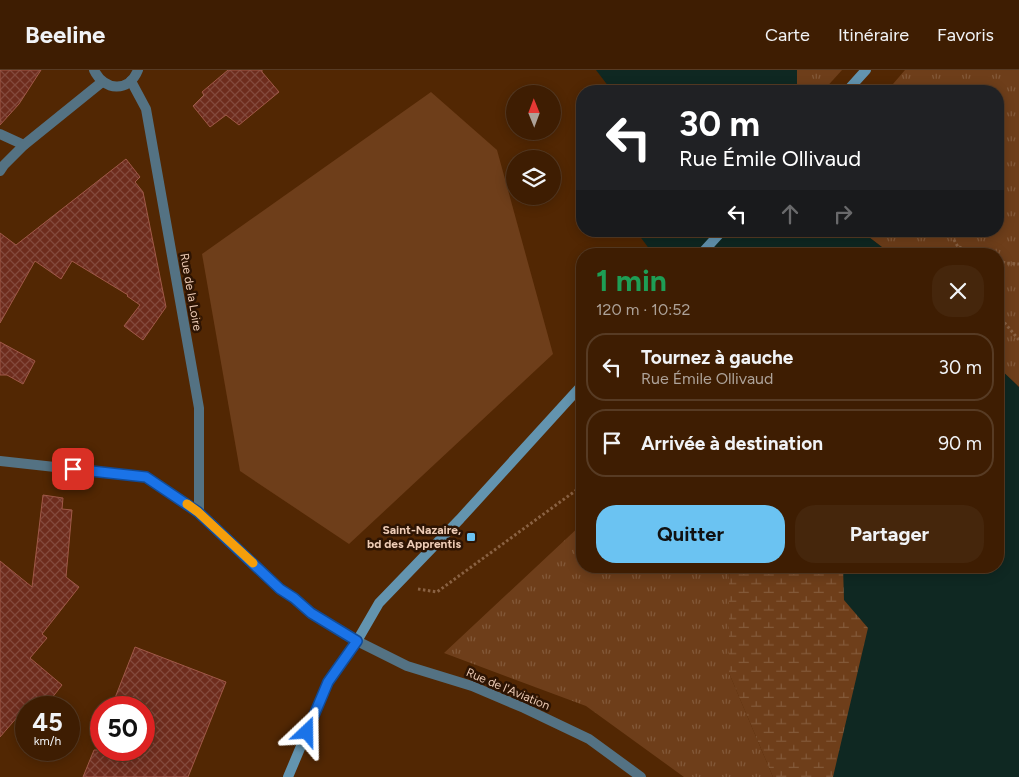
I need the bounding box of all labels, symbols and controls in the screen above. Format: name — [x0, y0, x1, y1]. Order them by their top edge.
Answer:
text: Beeline — [25, 20, 105, 49]
text: Carte — [765, 24, 810, 46]
text: Itinéraire — [838, 24, 909, 46]
text: Favoris — [937, 24, 994, 46]
north arrow — [506, 85, 561, 140]
map controls — [506, 85, 561, 205]
text: 30 m — [679, 103, 760, 145]
icon: left — [596, 105, 661, 170]
text: Rue Émile Ollivaud — [679, 145, 861, 172]
button: layers — [506, 150, 561, 205]
icon: left — [723, 200, 751, 228]
icon: ahead — [776, 200, 804, 228]
icon: right — [829, 200, 857, 228]
street label: Rue de la Loire — [177, 252, 205, 332]
text: 1 min — [596, 262, 667, 299]
button: close — [932, 265, 984, 317]
text: 120 m · 10:52 — [596, 300, 690, 319]
text: Tournez à gauche — [641, 346, 793, 369]
icon: left — [598, 353, 626, 381]
text: 30 m — [939, 356, 982, 379]
text: Rue Émile Ollivaud — [641, 369, 773, 388]
icon: arrive — [598, 429, 626, 457]
text: Arrivée à destination — [641, 432, 823, 455]
text: 90 m — [938, 432, 982, 455]
pin — [52, 448, 94, 490]
icon: arrive — [59, 455, 87, 483]
button: Quitter — [596, 505, 785, 563]
button: Partager — [795, 505, 984, 563]
place label: Saint-Nazaire, bd des Apprentis — [367, 523, 461, 551]
marker: Saint-Nazaire, bd des Apprentis — [465, 531, 477, 543]
street label: Rue de l'Aviation — [464, 665, 552, 713]
speed limit sign: 50 — [90, 696, 155, 761]
position arrow — [280, 705, 332, 757]
text: 45 — [32, 707, 63, 737]
text: km/h — [34, 734, 61, 748]

